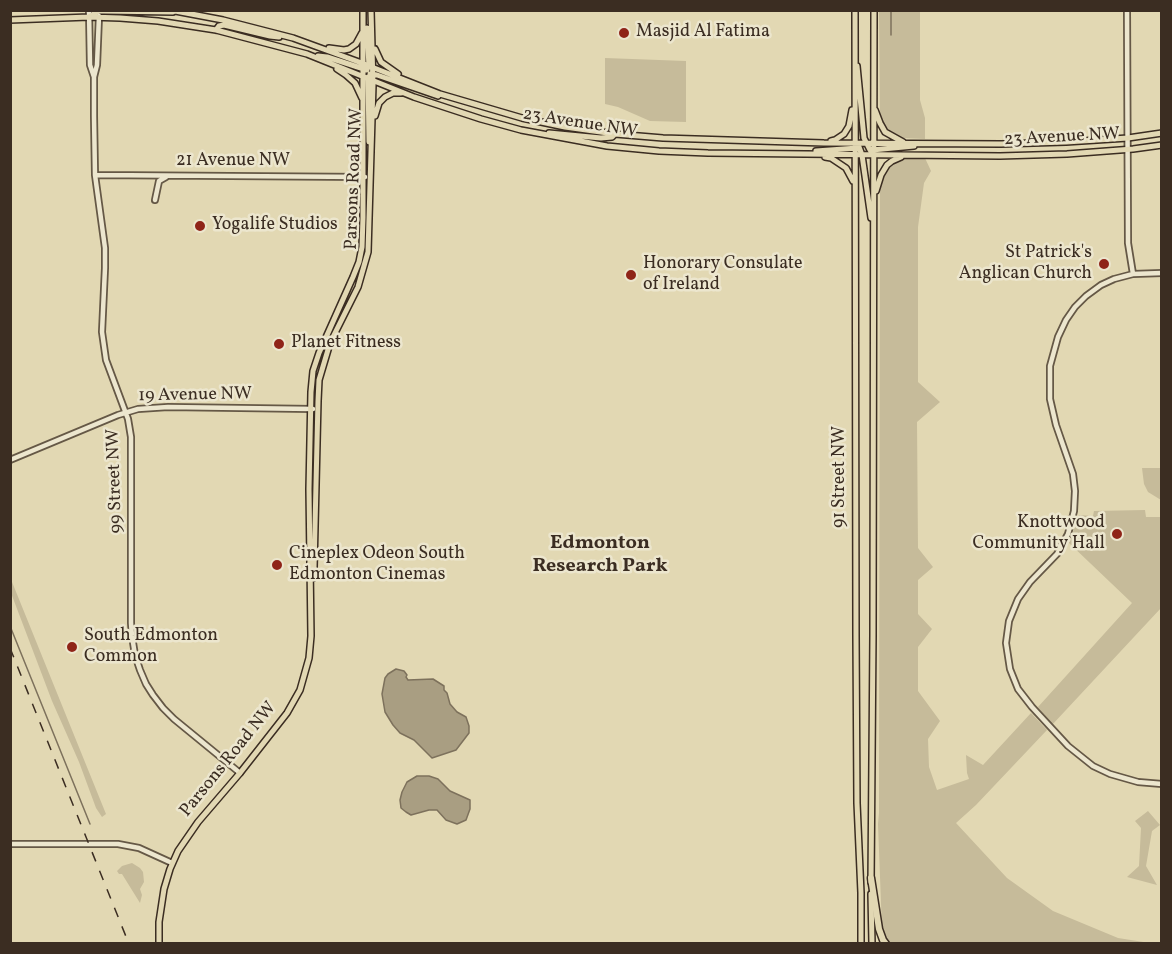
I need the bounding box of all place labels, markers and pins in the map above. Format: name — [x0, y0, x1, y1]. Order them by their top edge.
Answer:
place label: Masjid Al Fatima — [636, 22, 770, 44]
marker: Masjid Al Fatima — [617, 26, 631, 40]
place label: Yogalife Studios — [212, 215, 338, 237]
marker: Yogalife Studios — [193, 219, 207, 233]
place label: St Patrick's Anglican Church — [959, 243, 1092, 286]
place label: Honorary Consulate of Ireland — [643, 254, 803, 296]
marker: St Patrick's Anglican Church — [1097, 257, 1111, 271]
marker: Honorary Consulate of Ireland — [624, 268, 638, 282]
place label: Planet Fitness — [291, 333, 401, 355]
marker: Planet Fitness — [272, 337, 286, 351]
place label: Knottwood Community Hall — [973, 513, 1105, 556]
marker: Knottwood Community Hall — [1110, 527, 1124, 541]
place label: Cineplex Odeon South Edmonton Cinemas — [289, 544, 465, 586]
marker: Cineplex Odeon South Edmonton Cinemas — [270, 558, 284, 572]
place label: South Edmonton Common — [84, 626, 218, 668]
marker: South Edmonton Common — [65, 640, 79, 654]

